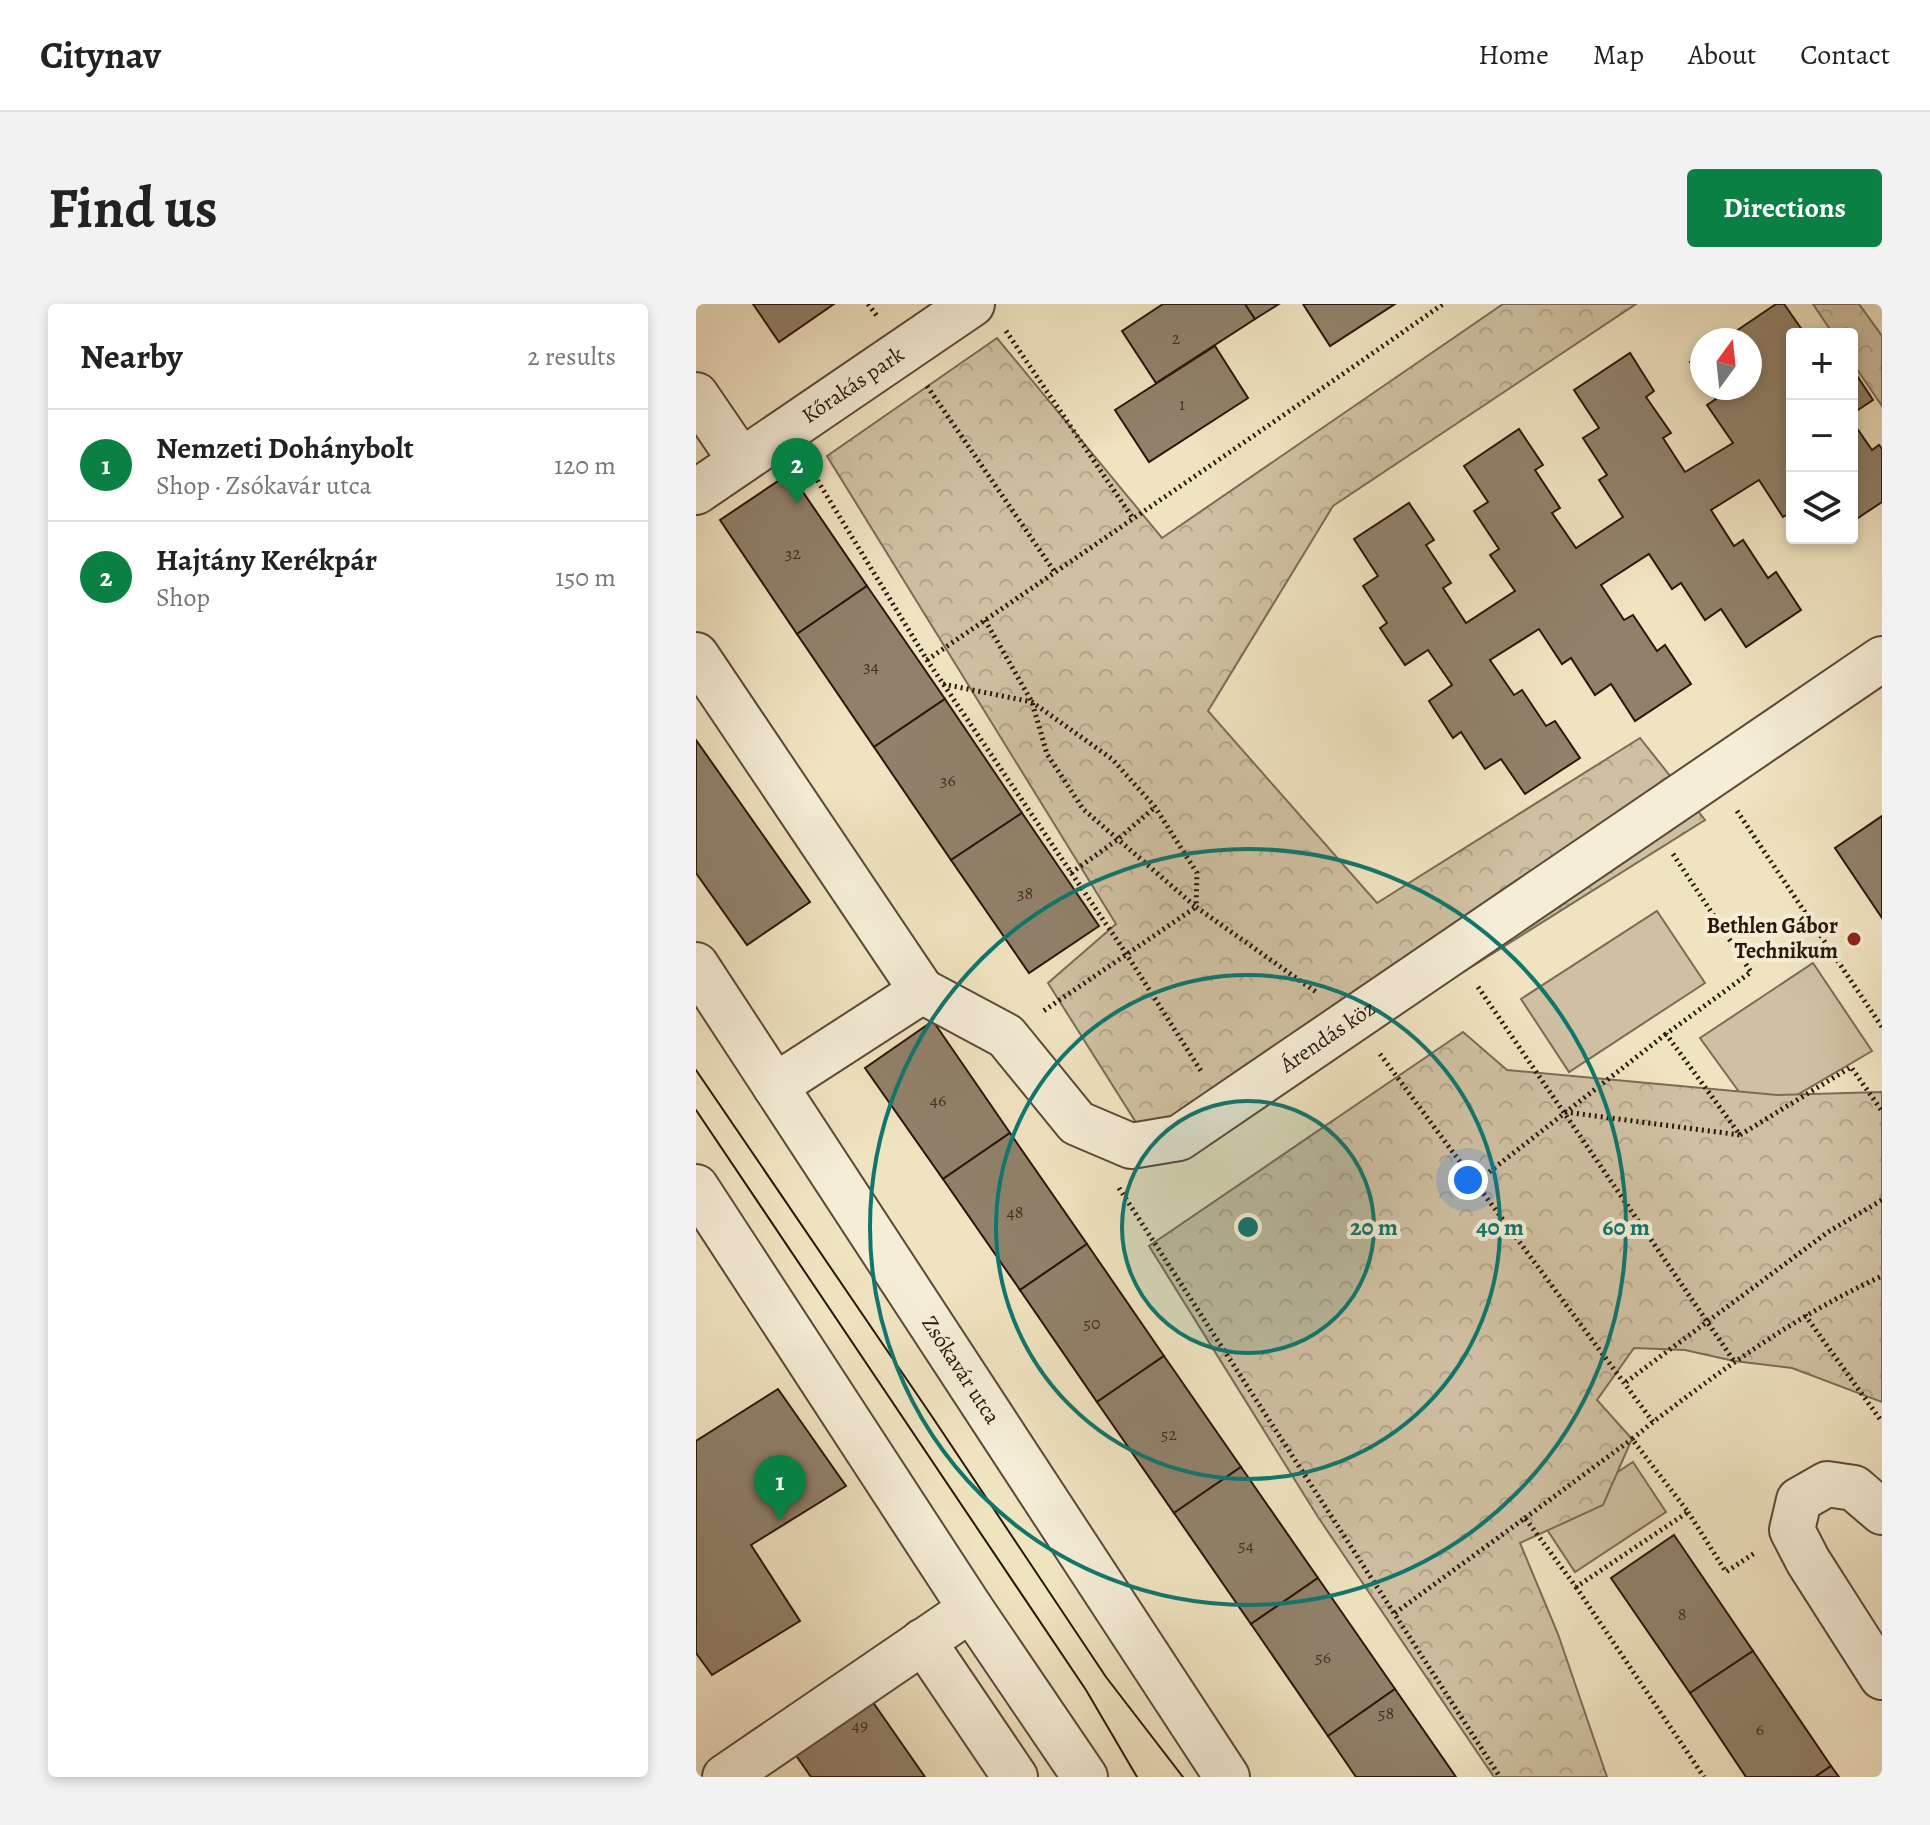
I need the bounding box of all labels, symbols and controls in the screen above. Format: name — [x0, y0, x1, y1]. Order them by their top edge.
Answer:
text: Citynav — [40, 29, 161, 81]
text: Home — [1478, 36, 1549, 74]
text: Map — [1593, 36, 1644, 74]
text: About — [1688, 36, 1756, 74]
text: Contact — [1800, 36, 1890, 74]
button: Directions — [1687, 169, 1882, 247]
text: Find us — [48, 170, 218, 246]
house number: 2 — [1172, 326, 1181, 350]
north arrow — [1690, 328, 1762, 400]
map controls — [1786, 328, 1858, 544]
button: + — [1786, 328, 1858, 400]
text: Nearby — [80, 333, 183, 380]
text: 2 results — [527, 339, 616, 374]
street label: Kőrakás park — [796, 339, 910, 431]
house number: 1 — [1179, 392, 1185, 416]
button: − — [1786, 400, 1858, 472]
text: Nemzeti Dohánybolt — [156, 428, 414, 468]
pin: 2 — [771, 438, 823, 504]
text: 1 — [101, 448, 111, 483]
text: 120 m — [554, 448, 616, 483]
text: Shop · Zsókavár utca — [156, 468, 372, 503]
button: layers — [1786, 472, 1858, 544]
text: Hajtány Kerékpár — [156, 540, 377, 580]
house number: 32 — [785, 541, 801, 565]
text: 2 — [100, 560, 112, 595]
text: 150 m — [555, 560, 616, 595]
text: Shop — [156, 580, 210, 615]
house number: 34 — [863, 654, 879, 678]
house number: 36 — [940, 768, 956, 792]
house number: 38 — [1017, 881, 1033, 905]
place label: Bethlen Gábor Technikum — [1706, 911, 1838, 966]
marker: Bethlen Gábor Technikum — [1845, 930, 1863, 948]
street label: Árendás köz — [1273, 993, 1381, 1080]
house number: 46 — [930, 1088, 946, 1112]
your location — [1448, 1160, 1488, 1200]
house number: 48 — [1007, 1200, 1023, 1224]
text: 20 m — [1350, 1211, 1398, 1243]
text: 40 m — [1476, 1211, 1524, 1243]
text: 60 m — [1602, 1211, 1650, 1243]
centre of rings — [1234, 1213, 1262, 1241]
street label: Zsókavár utca — [914, 1310, 1008, 1431]
house number: 50 — [1083, 1311, 1101, 1335]
house number: 52 — [1161, 1422, 1178, 1446]
pin: 1 — [754, 1455, 806, 1521]
house number: 54 — [1238, 1533, 1254, 1557]
house number: 8 — [1678, 1602, 1686, 1626]
house number: 56 — [1315, 1645, 1331, 1669]
house number: 58 — [1378, 1701, 1394, 1725]
house number: 49 — [852, 1713, 868, 1737]
house number: 6 — [1756, 1717, 1764, 1741]

